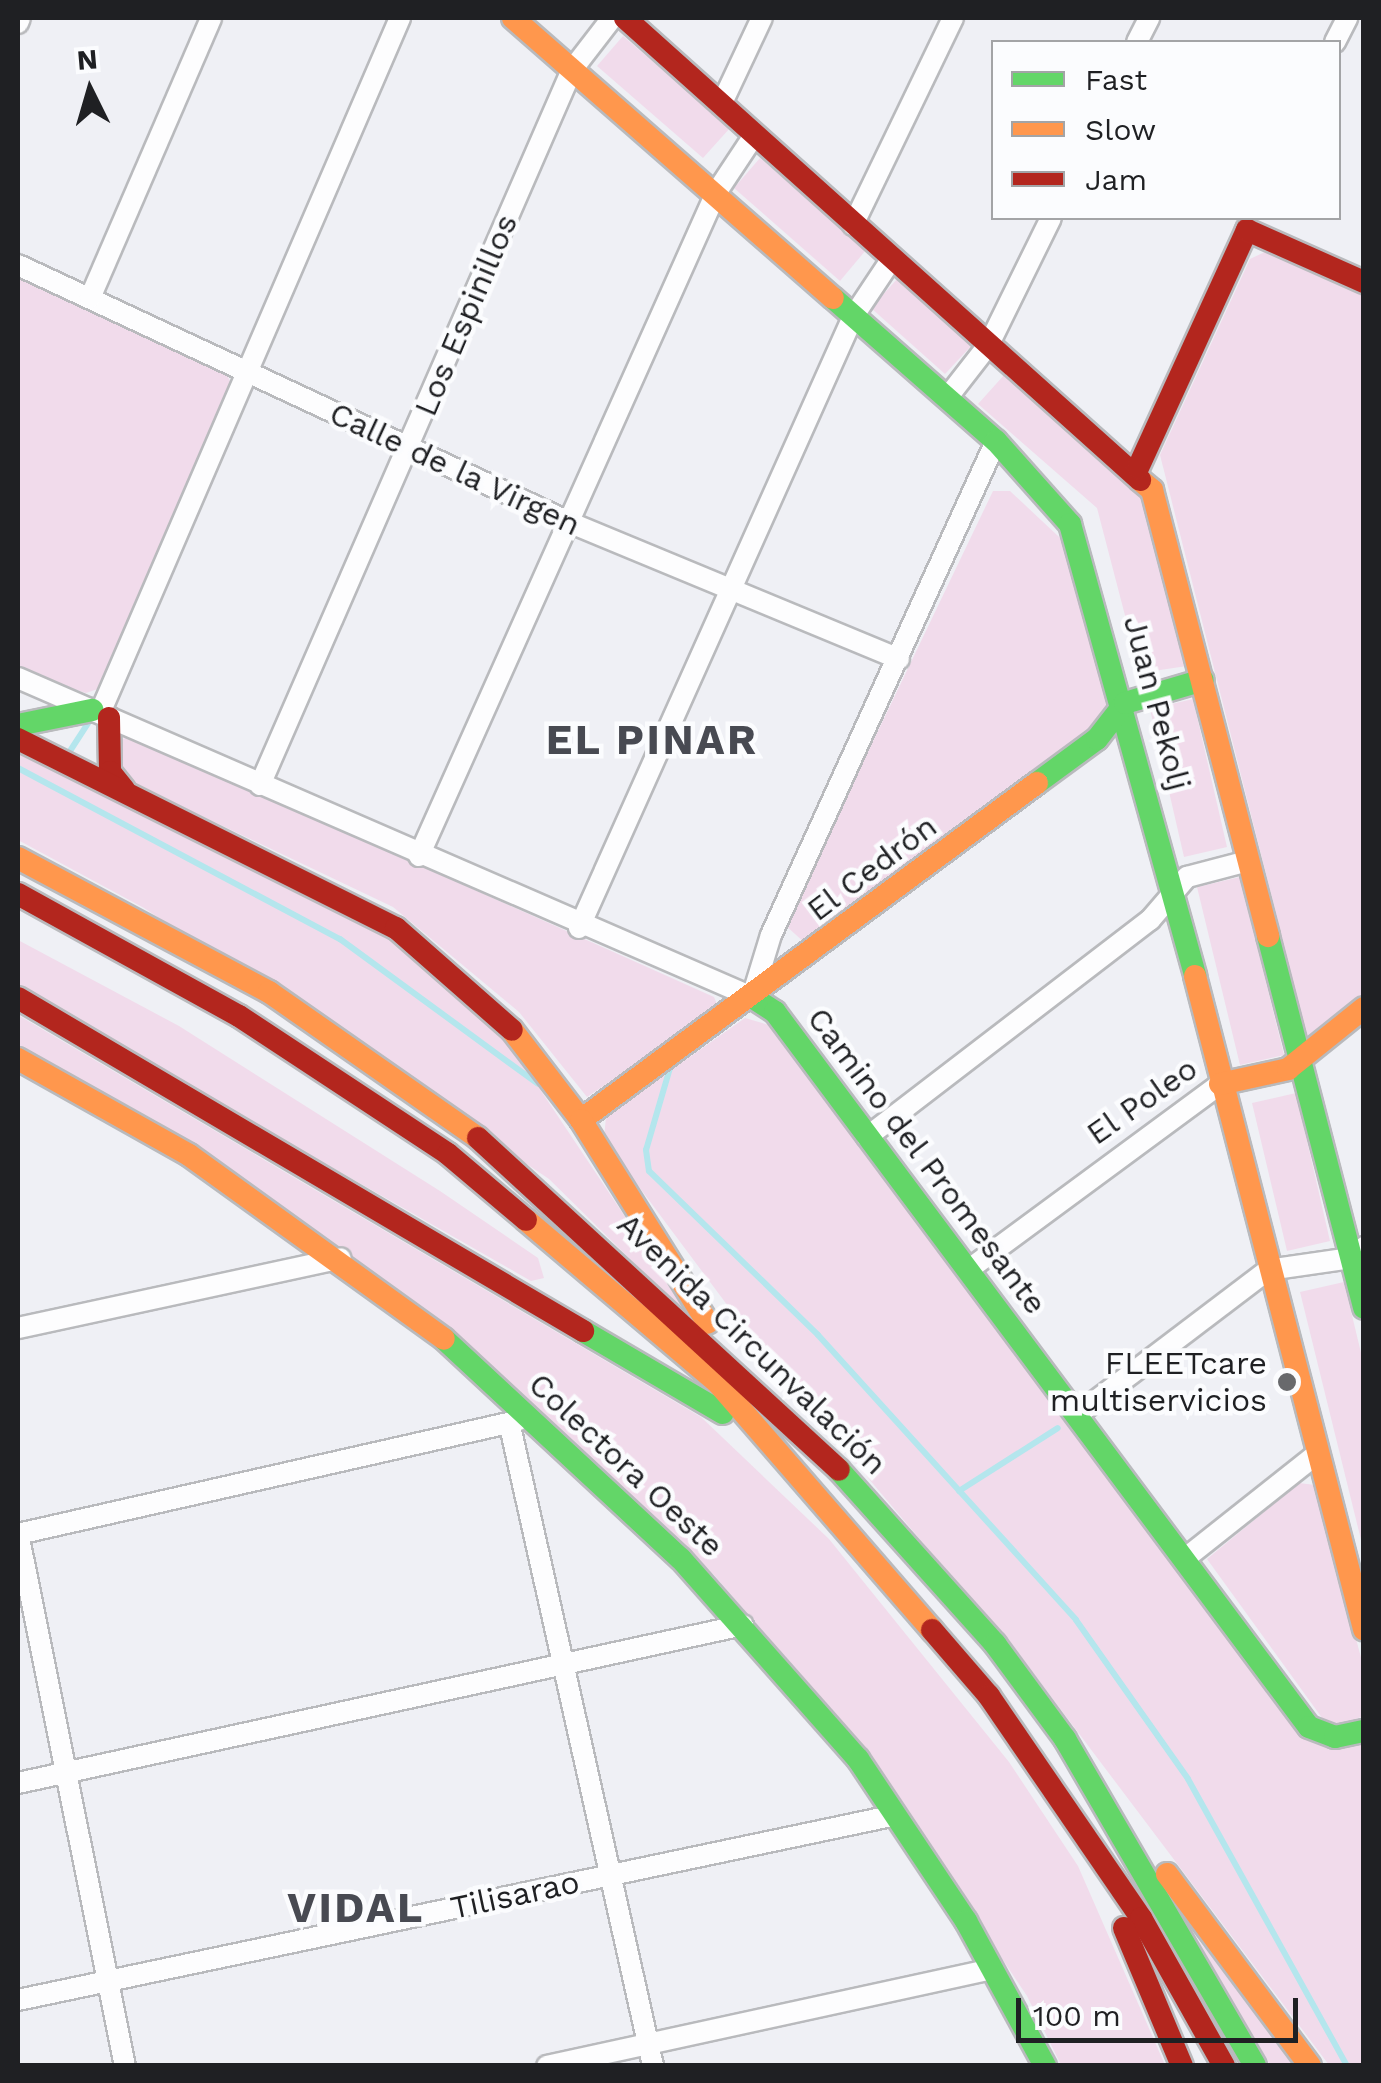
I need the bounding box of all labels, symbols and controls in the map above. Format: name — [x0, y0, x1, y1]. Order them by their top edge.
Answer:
north arrow — [40, 40, 140, 140]
legend — [991, 40, 1341, 220]
text: N — [76, 42, 99, 77]
text: Fast — [1085, 62, 1147, 97]
text: Slow — [1085, 112, 1156, 147]
text: Jam — [1085, 162, 1147, 197]
street label: Los Espinillos — [406, 208, 526, 422]
street label: Calle de la Virgen — [323, 394, 587, 544]
street label: Juan Pekolj — [1115, 611, 1199, 795]
district label: EL PINAR — [545, 715, 759, 765]
street label: El Cedrón — [799, 807, 945, 929]
street label: Camino del Promesante — [799, 1000, 1055, 1322]
street label: El Poleo — [1079, 1049, 1205, 1153]
street label: Avenida Circunvalación — [609, 1205, 895, 1483]
place label: FLEETcare multiservicios — [1050, 1345, 1267, 1420]
street label: Colectora Oeste — [520, 1365, 732, 1565]
marker: FLEETcare multiservicios — [1276, 1371, 1298, 1393]
street label: Tilisarao — [447, 1863, 583, 1927]
district label: VIDAL — [287, 1883, 425, 1933]
scale bar — [1021, 1978, 1304, 2040]
text: 100 m — [1033, 1998, 1121, 2033]

